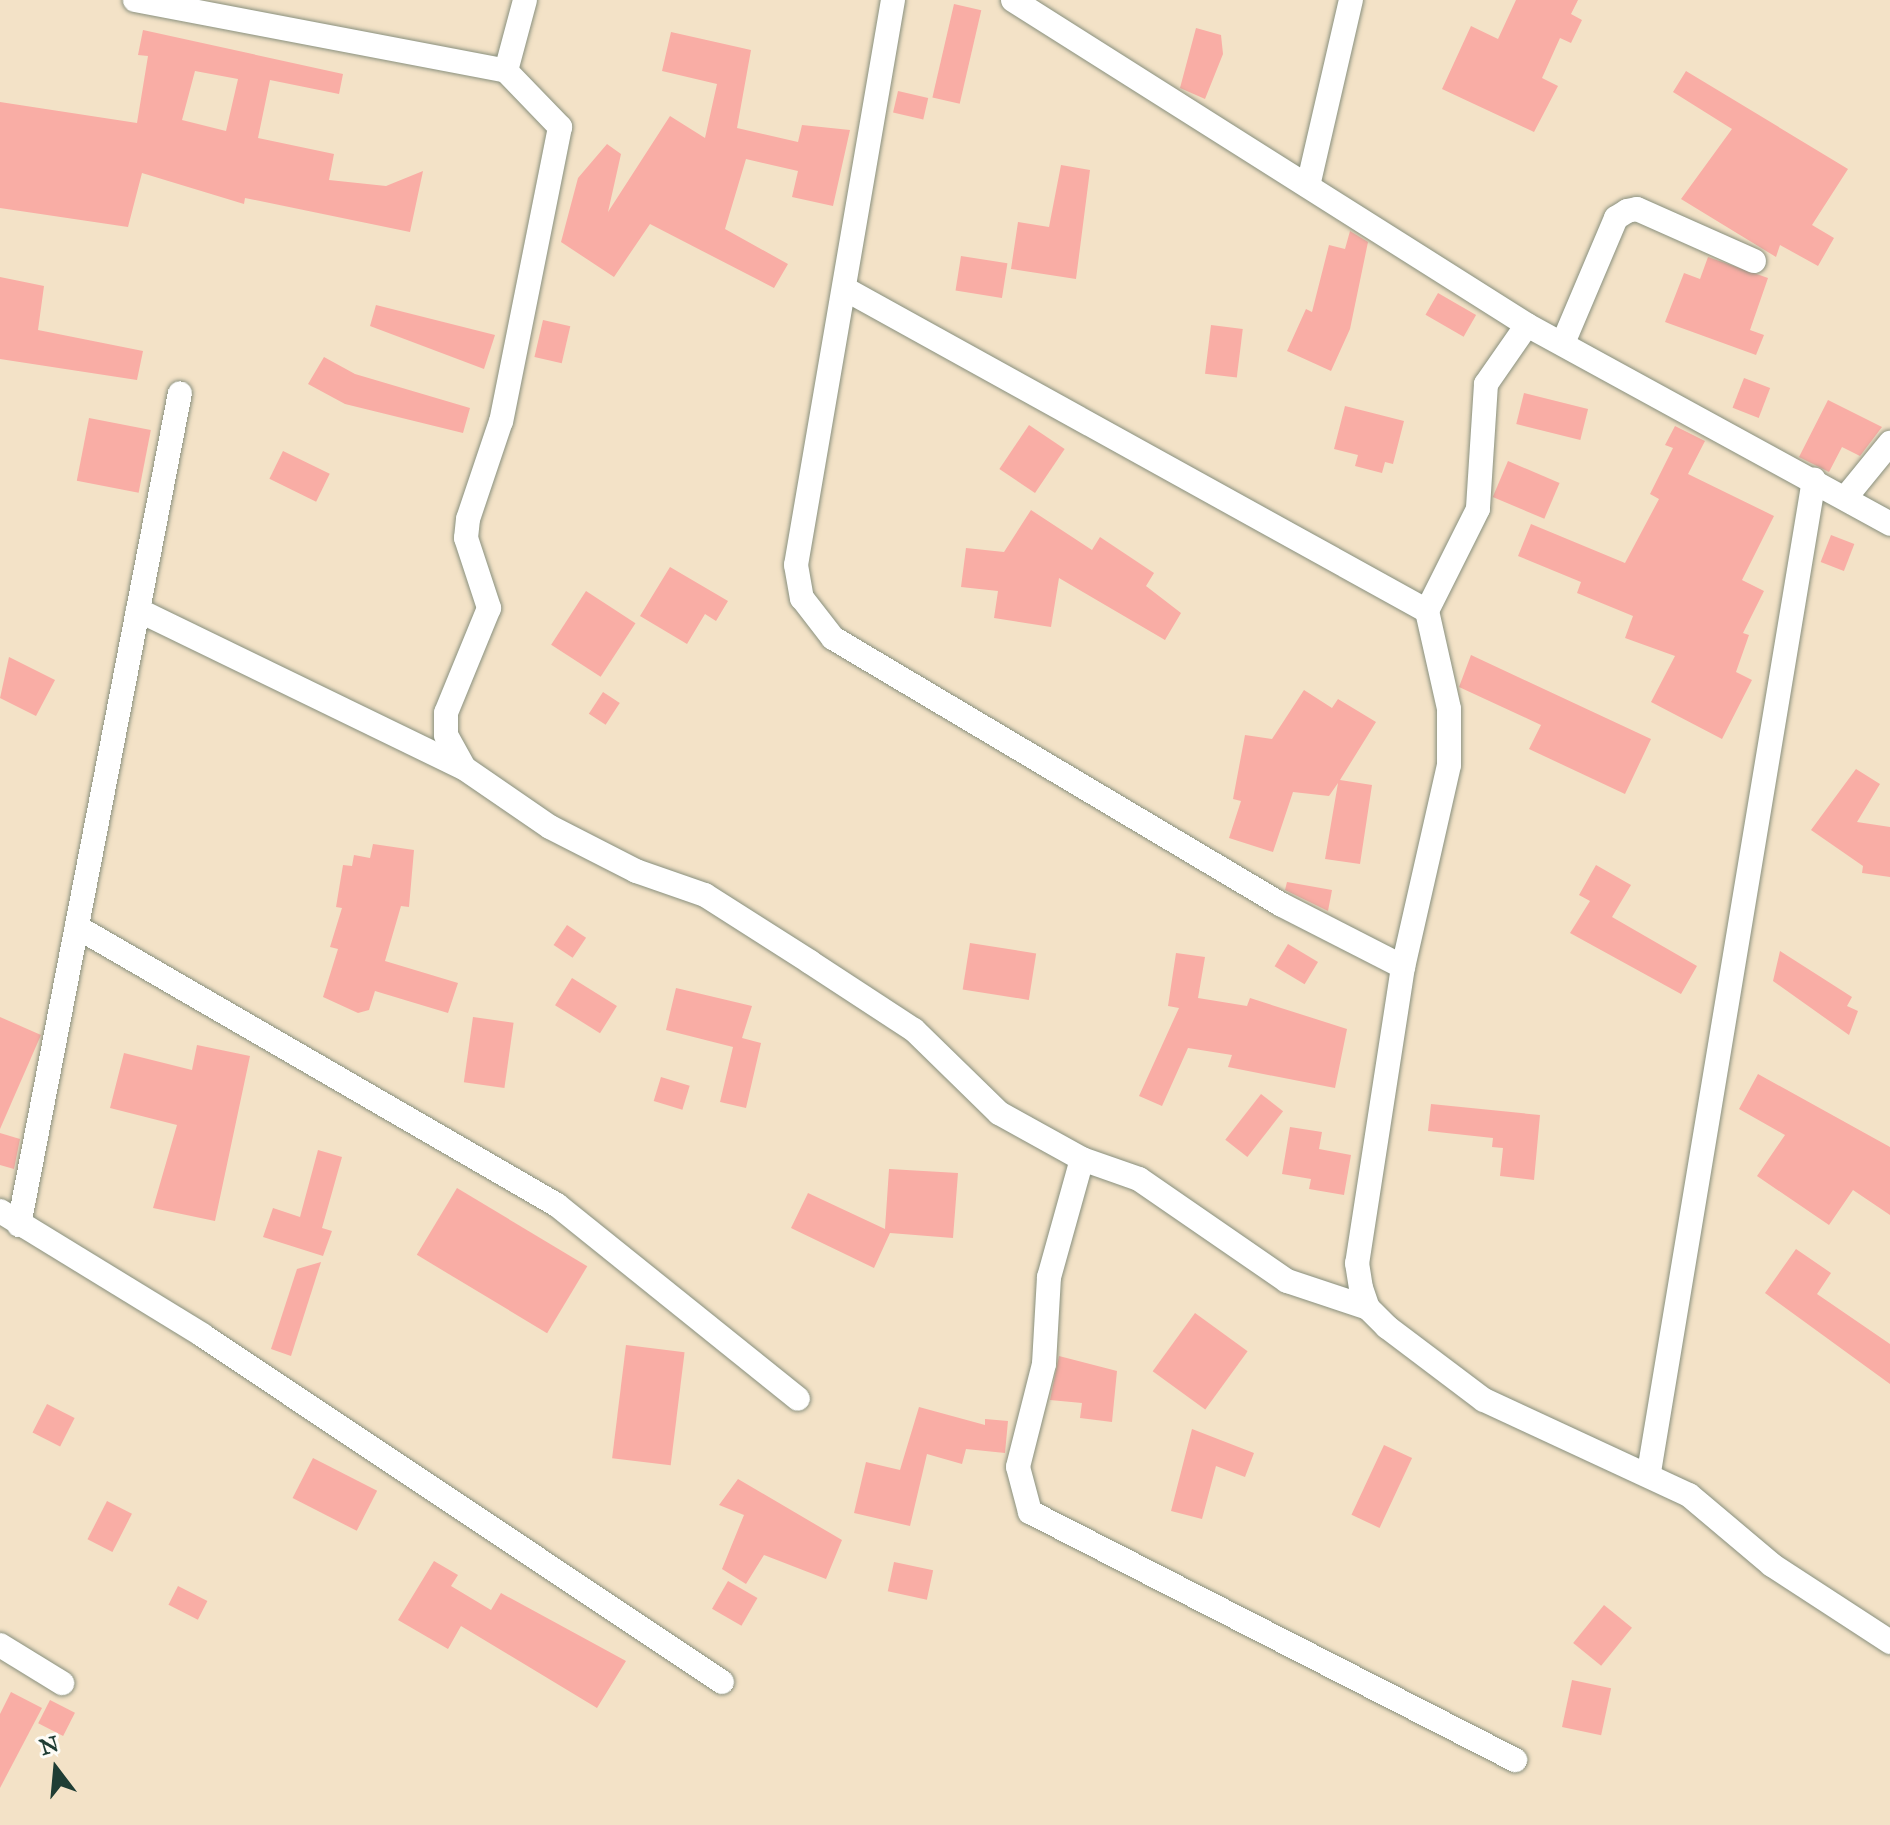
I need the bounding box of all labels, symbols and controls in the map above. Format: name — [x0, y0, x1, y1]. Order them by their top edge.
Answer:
north arrow — [16, 1729, 96, 1809]
text: N — [37, 1730, 62, 1761]

